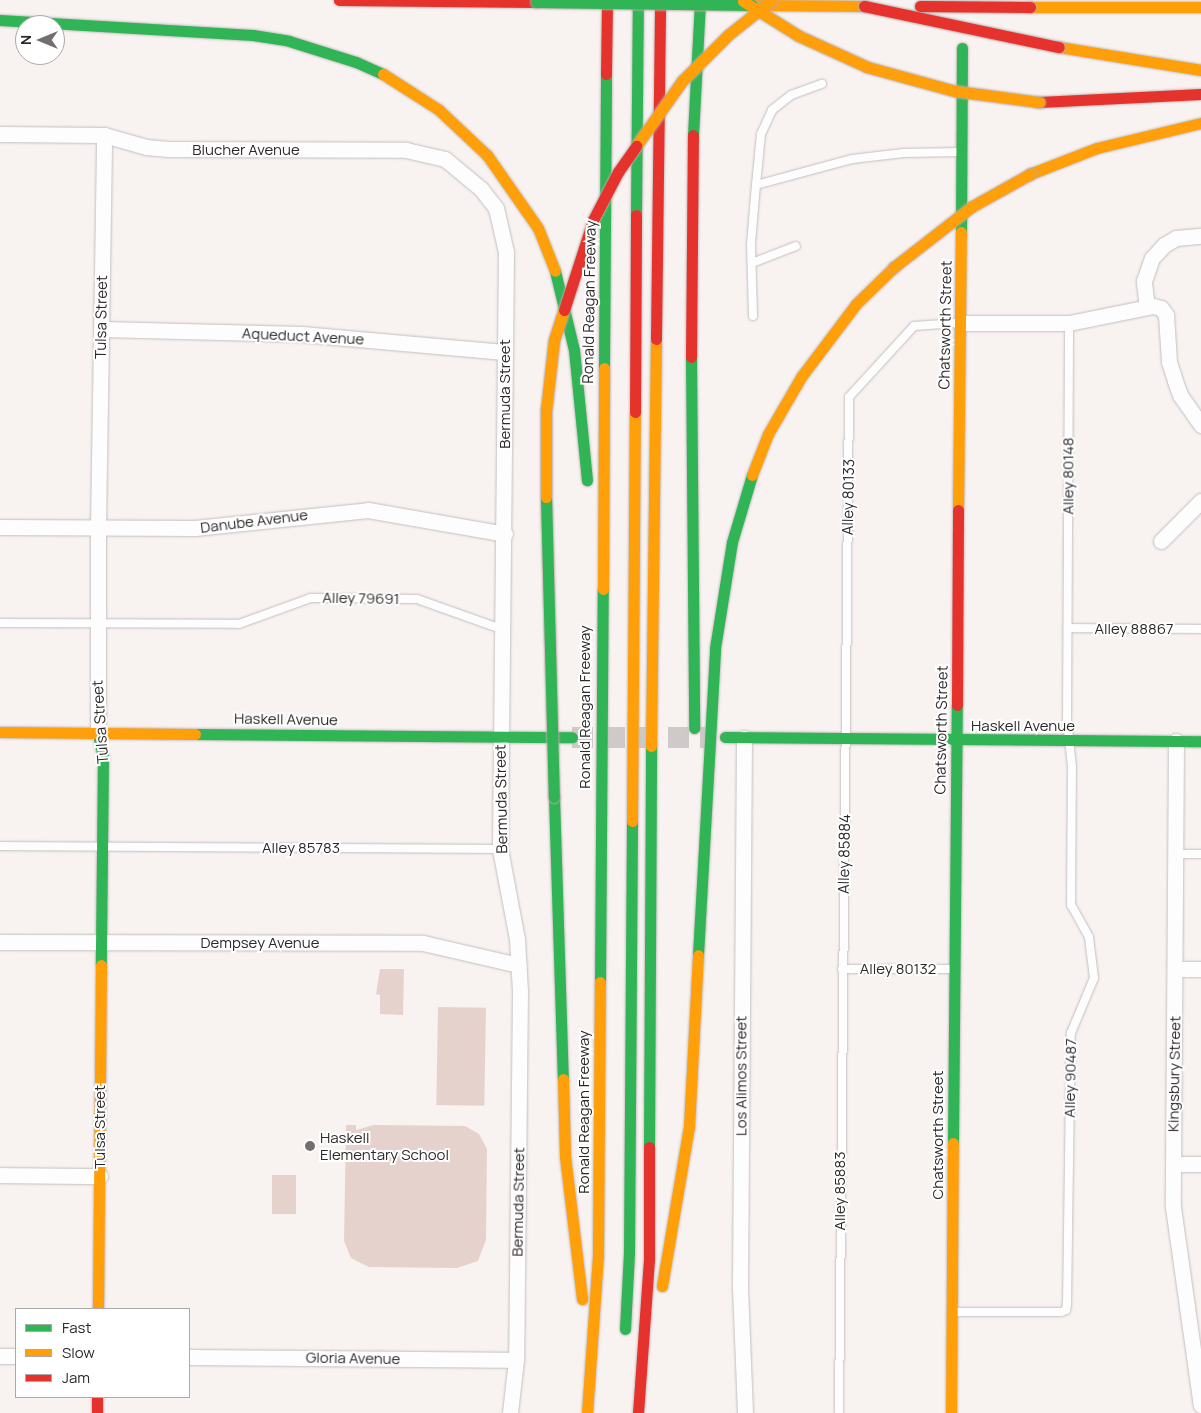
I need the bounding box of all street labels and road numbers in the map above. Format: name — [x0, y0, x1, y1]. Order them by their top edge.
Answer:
street label: Blucher Avenue — [192, 141, 300, 159]
street label: Ronald Reagan Freeway — [579, 220, 599, 384]
street label: Chatsworth Street — [935, 260, 955, 390]
street label: Tulsa Street — [91, 275, 111, 359]
street label: Aqueduct Avenue — [241, 324, 365, 348]
street label: Bermuda Street — [496, 339, 514, 449]
street label: Alley 80148 — [1059, 437, 1077, 515]
street label: Alley 80133 — [838, 459, 858, 535]
street label: Danube Avenue — [199, 505, 309, 537]
street label: Alley 79691 — [322, 588, 400, 608]
street label: Alley 88867 — [1095, 620, 1173, 638]
street label: Ronald Reagan Freeway — [576, 625, 594, 789]
street label: Chatsworth Street — [931, 665, 951, 795]
street label: Tulsa Street — [88, 680, 112, 764]
street label: Haskell Avenue — [234, 709, 338, 729]
street label: Haskell Avenue — [971, 717, 1075, 735]
street label: Bermuda Street — [491, 744, 511, 854]
street label: Alley 85884 — [834, 814, 854, 894]
street label: Alley 85783 — [262, 839, 340, 857]
street label: Dempsey Avenue — [201, 934, 319, 952]
street label: Alley 80132 — [860, 960, 936, 978]
street label: Los Alimos Street — [732, 1016, 750, 1136]
street label: Kingsbury Street — [1164, 1016, 1184, 1132]
street label: Ronald Reagan Freeway — [575, 1030, 593, 1194]
street label: Alley 90487 — [1060, 1038, 1080, 1118]
street label: Chatsworth Street — [929, 1070, 947, 1200]
street label: Tulsa Street — [91, 1085, 109, 1169]
street label: Bermuda Street — [508, 1147, 528, 1257]
street label: Alley 85883 — [831, 1151, 849, 1231]
street label: Gloria Avenue — [306, 1348, 400, 1368]

